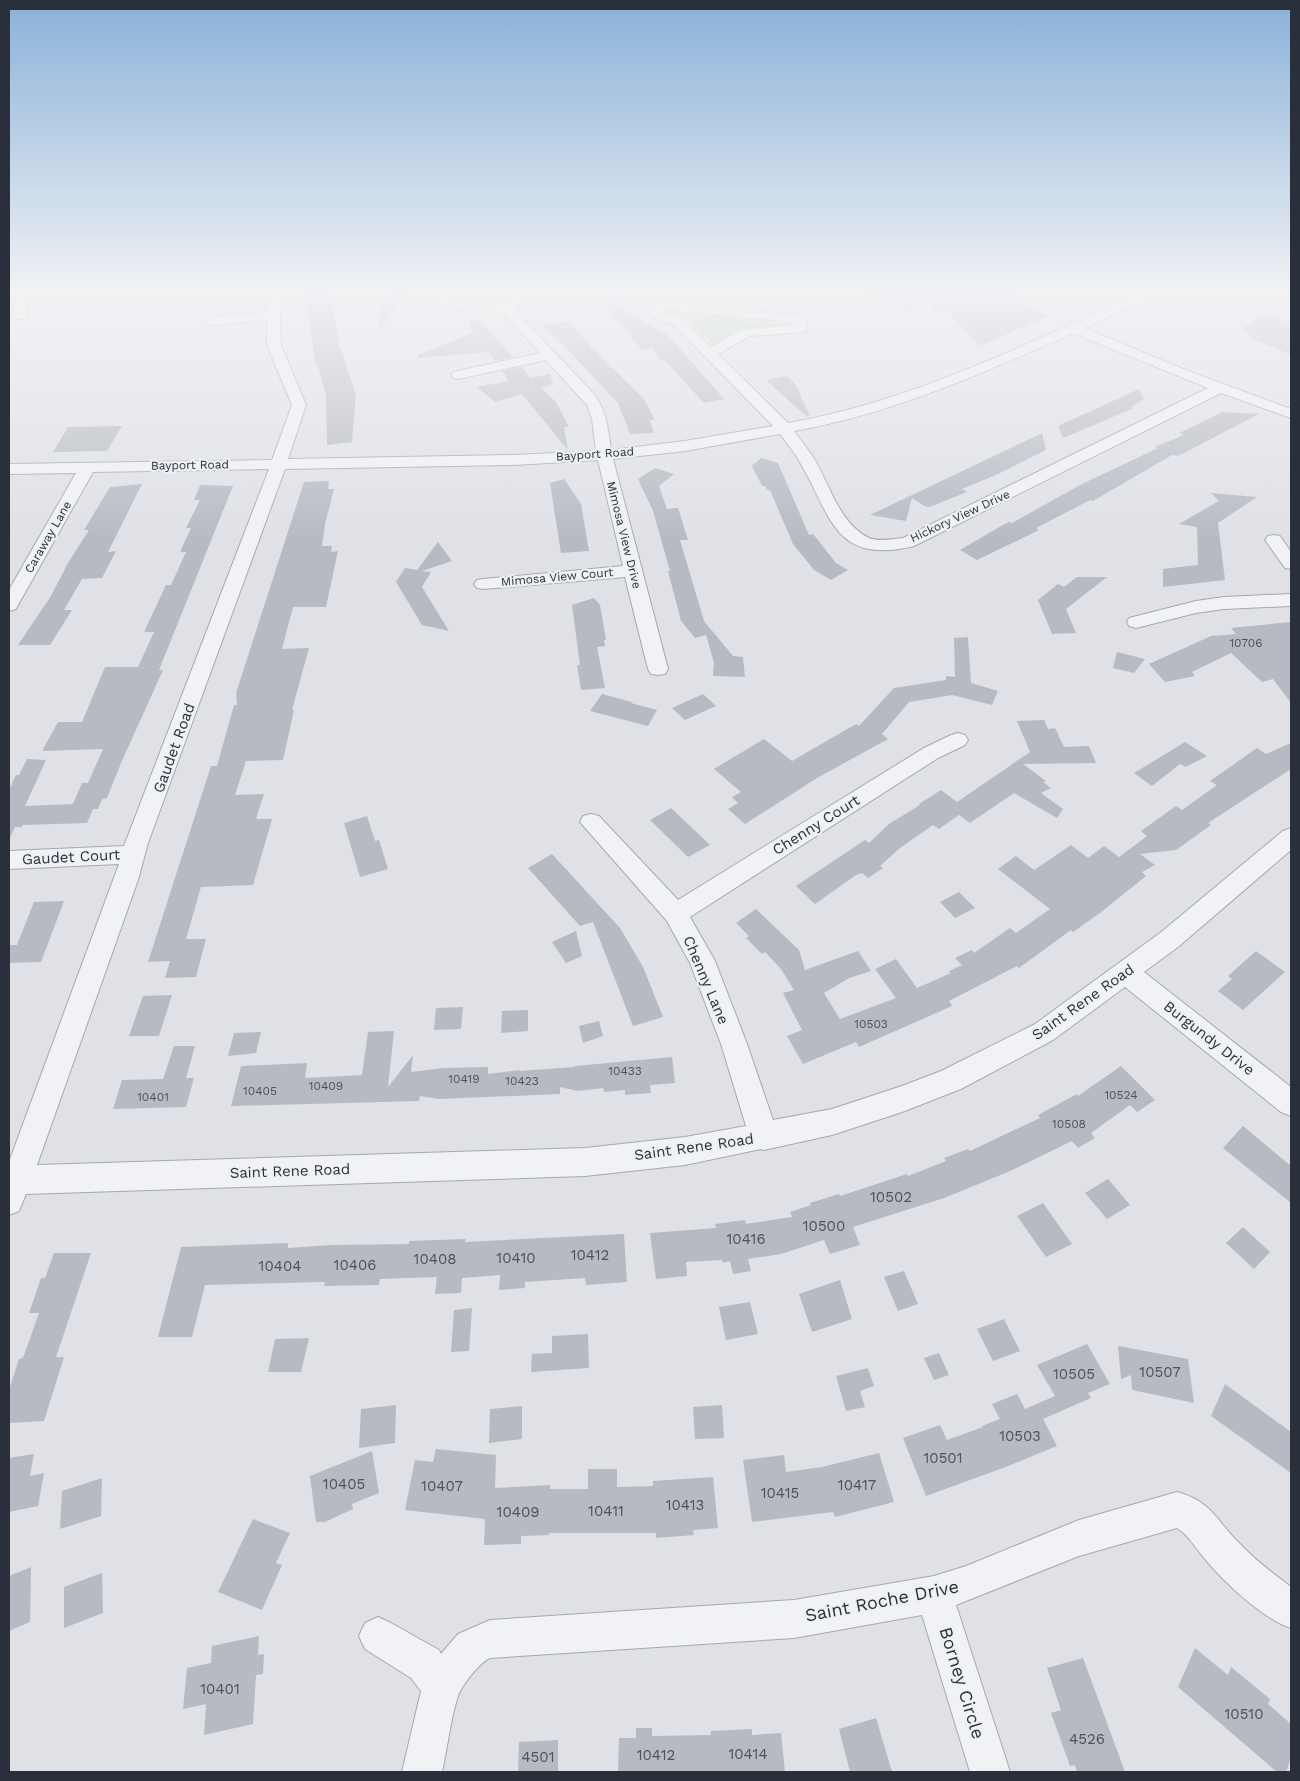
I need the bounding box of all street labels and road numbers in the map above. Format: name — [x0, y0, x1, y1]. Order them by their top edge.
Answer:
street label: Bayport Road — [556, 444, 634, 464]
street label: Bayport Road — [151, 457, 229, 473]
street label: Mimosa View Drive — [604, 480, 644, 590]
street label: Hickory View Drive — [908, 487, 1012, 545]
street label: Caraway Lane — [22, 498, 74, 576]
street label: Mimosa View Court — [500, 565, 614, 589]
street label: Gaudet Road — [149, 701, 199, 795]
street label: Chenny Court — [769, 791, 864, 859]
street label: Gaudet Court — [21, 845, 121, 869]
street label: Chenny Lane — [679, 933, 733, 1027]
street label: Saint Rene Road — [1028, 960, 1138, 1044]
street label: Burgundy Drive — [1160, 997, 1258, 1079]
street label: Saint Rene Road — [633, 1130, 755, 1164]
street label: Saint Rene Road — [229, 1160, 351, 1182]
street label: Saint Roche Drive — [803, 1575, 960, 1626]
street label: Borney Circle — [935, 1624, 989, 1741]

